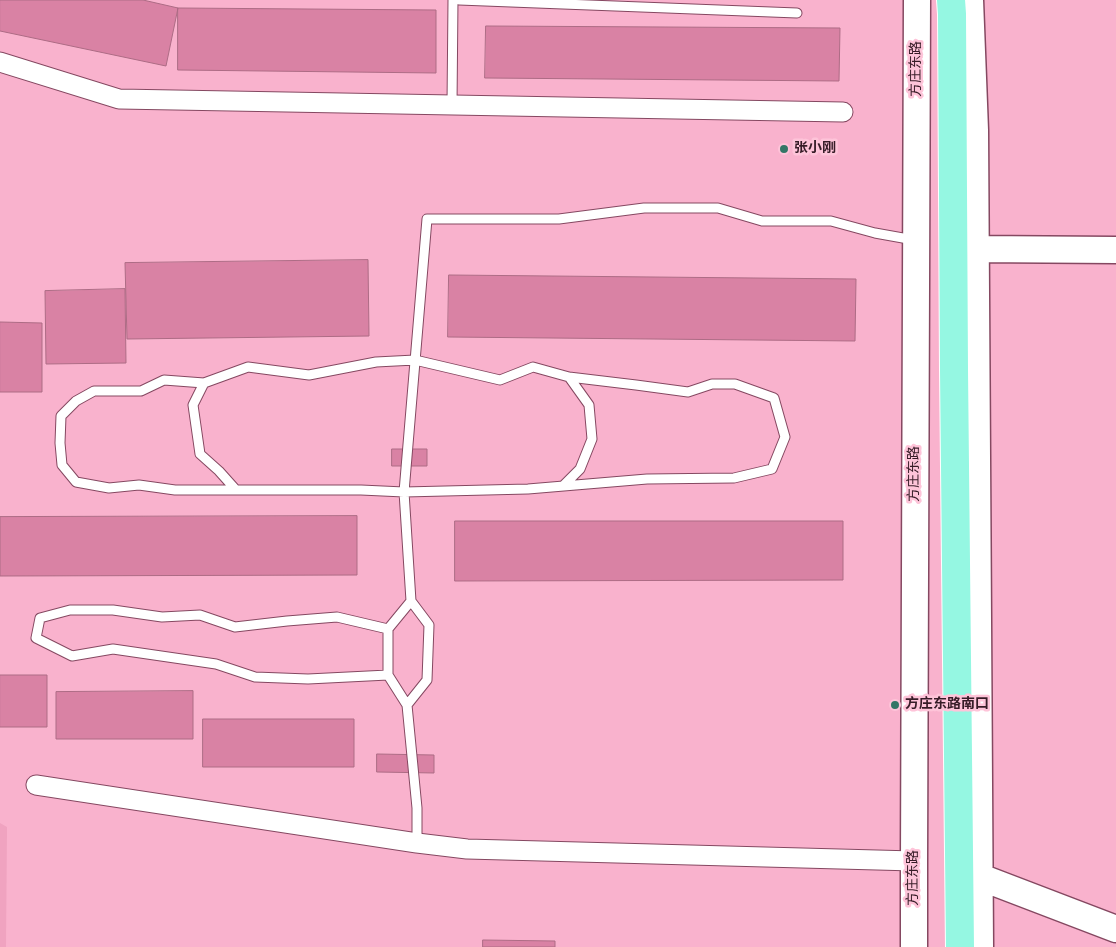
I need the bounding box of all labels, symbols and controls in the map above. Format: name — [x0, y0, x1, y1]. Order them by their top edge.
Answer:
street label: 方庄东路 — [909, 41, 925, 97]
place label: 张小刚 — [794, 141, 836, 157]
marker: 张小刚 — [778, 143, 790, 155]
street label: 方庄东路 — [907, 446, 923, 502]
place label: 方庄东路南口 — [905, 697, 989, 713]
marker: 方庄东路南口 — [889, 699, 901, 711]
street label: 方庄东路 — [906, 850, 922, 906]

